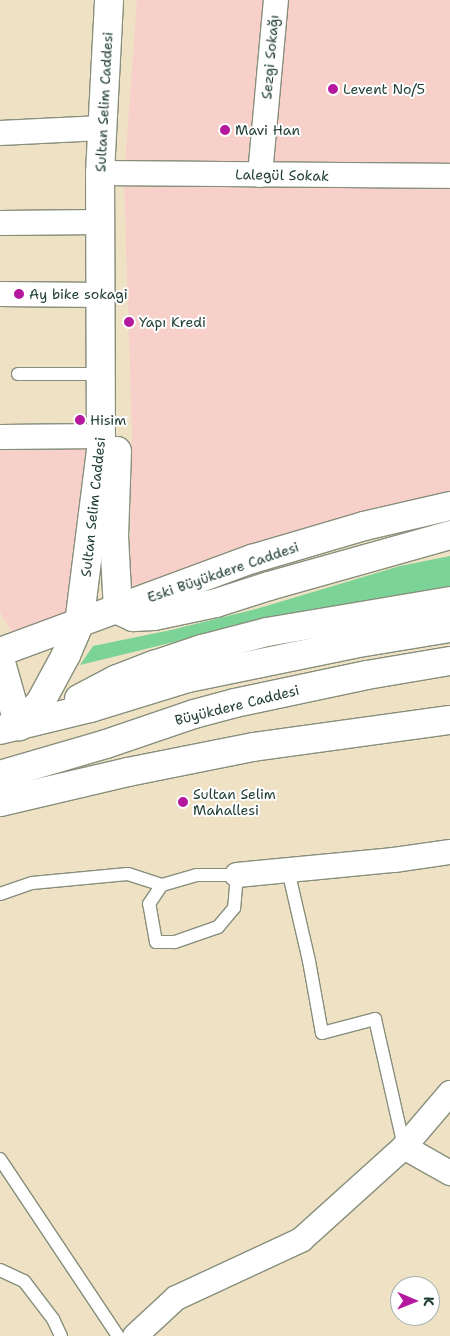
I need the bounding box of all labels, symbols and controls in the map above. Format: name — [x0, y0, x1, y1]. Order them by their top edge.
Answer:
street label: Sezgi Sokağı — [258, 14, 282, 100]
street label: Sultan Selim Caddesi — [92, 31, 116, 173]
place label: Levent No/5 — [343, 81, 425, 97]
marker: Levent No/5 — [327, 83, 339, 95]
place label: Mavi Han — [235, 122, 300, 138]
marker: Mavi Han — [219, 124, 231, 136]
street label: Lalegül Sokak — [235, 166, 329, 184]
place label: Ay bike sokagi — [29, 286, 128, 302]
marker: Ay bike sokagi — [13, 288, 25, 300]
place label: Yapı Kredi — [139, 314, 206, 330]
marker: Yapı Kredi — [123, 316, 135, 328]
place label: Hisim — [90, 412, 126, 428]
marker: Hisim — [74, 414, 86, 426]
street label: Sultan Selim Caddesi — [77, 436, 109, 578]
street label: Eski Büyükdere Caddesi — [145, 538, 301, 606]
street label: Büyükdere Caddesi — [173, 681, 301, 729]
place label: Sultan Selim Mahallesi — [193, 786, 276, 819]
marker: Sultan Selim Mahallesi — [177, 796, 189, 808]
north arrow — [390, 1276, 440, 1326]
text: K — [420, 1296, 438, 1306]

